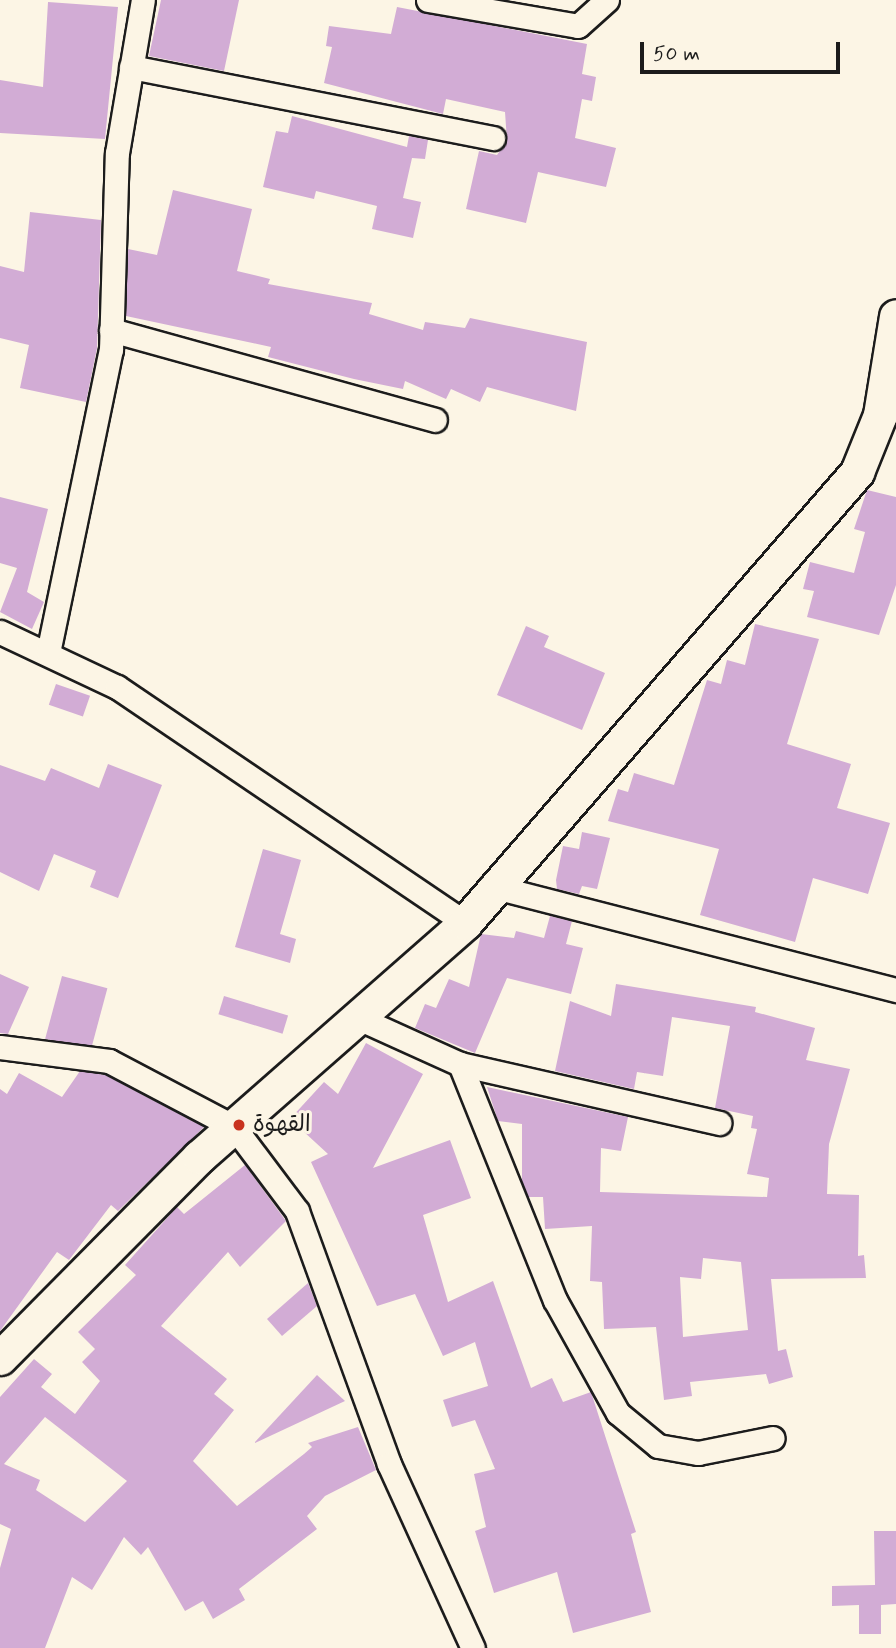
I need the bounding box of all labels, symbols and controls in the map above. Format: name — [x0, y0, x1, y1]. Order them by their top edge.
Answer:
scale bar — [644, 28, 844, 72]
text: 50 m — [653, 40, 700, 68]
place label: القهوة — [253, 1111, 311, 1139]
marker: القهوة — [231, 1117, 247, 1133]

